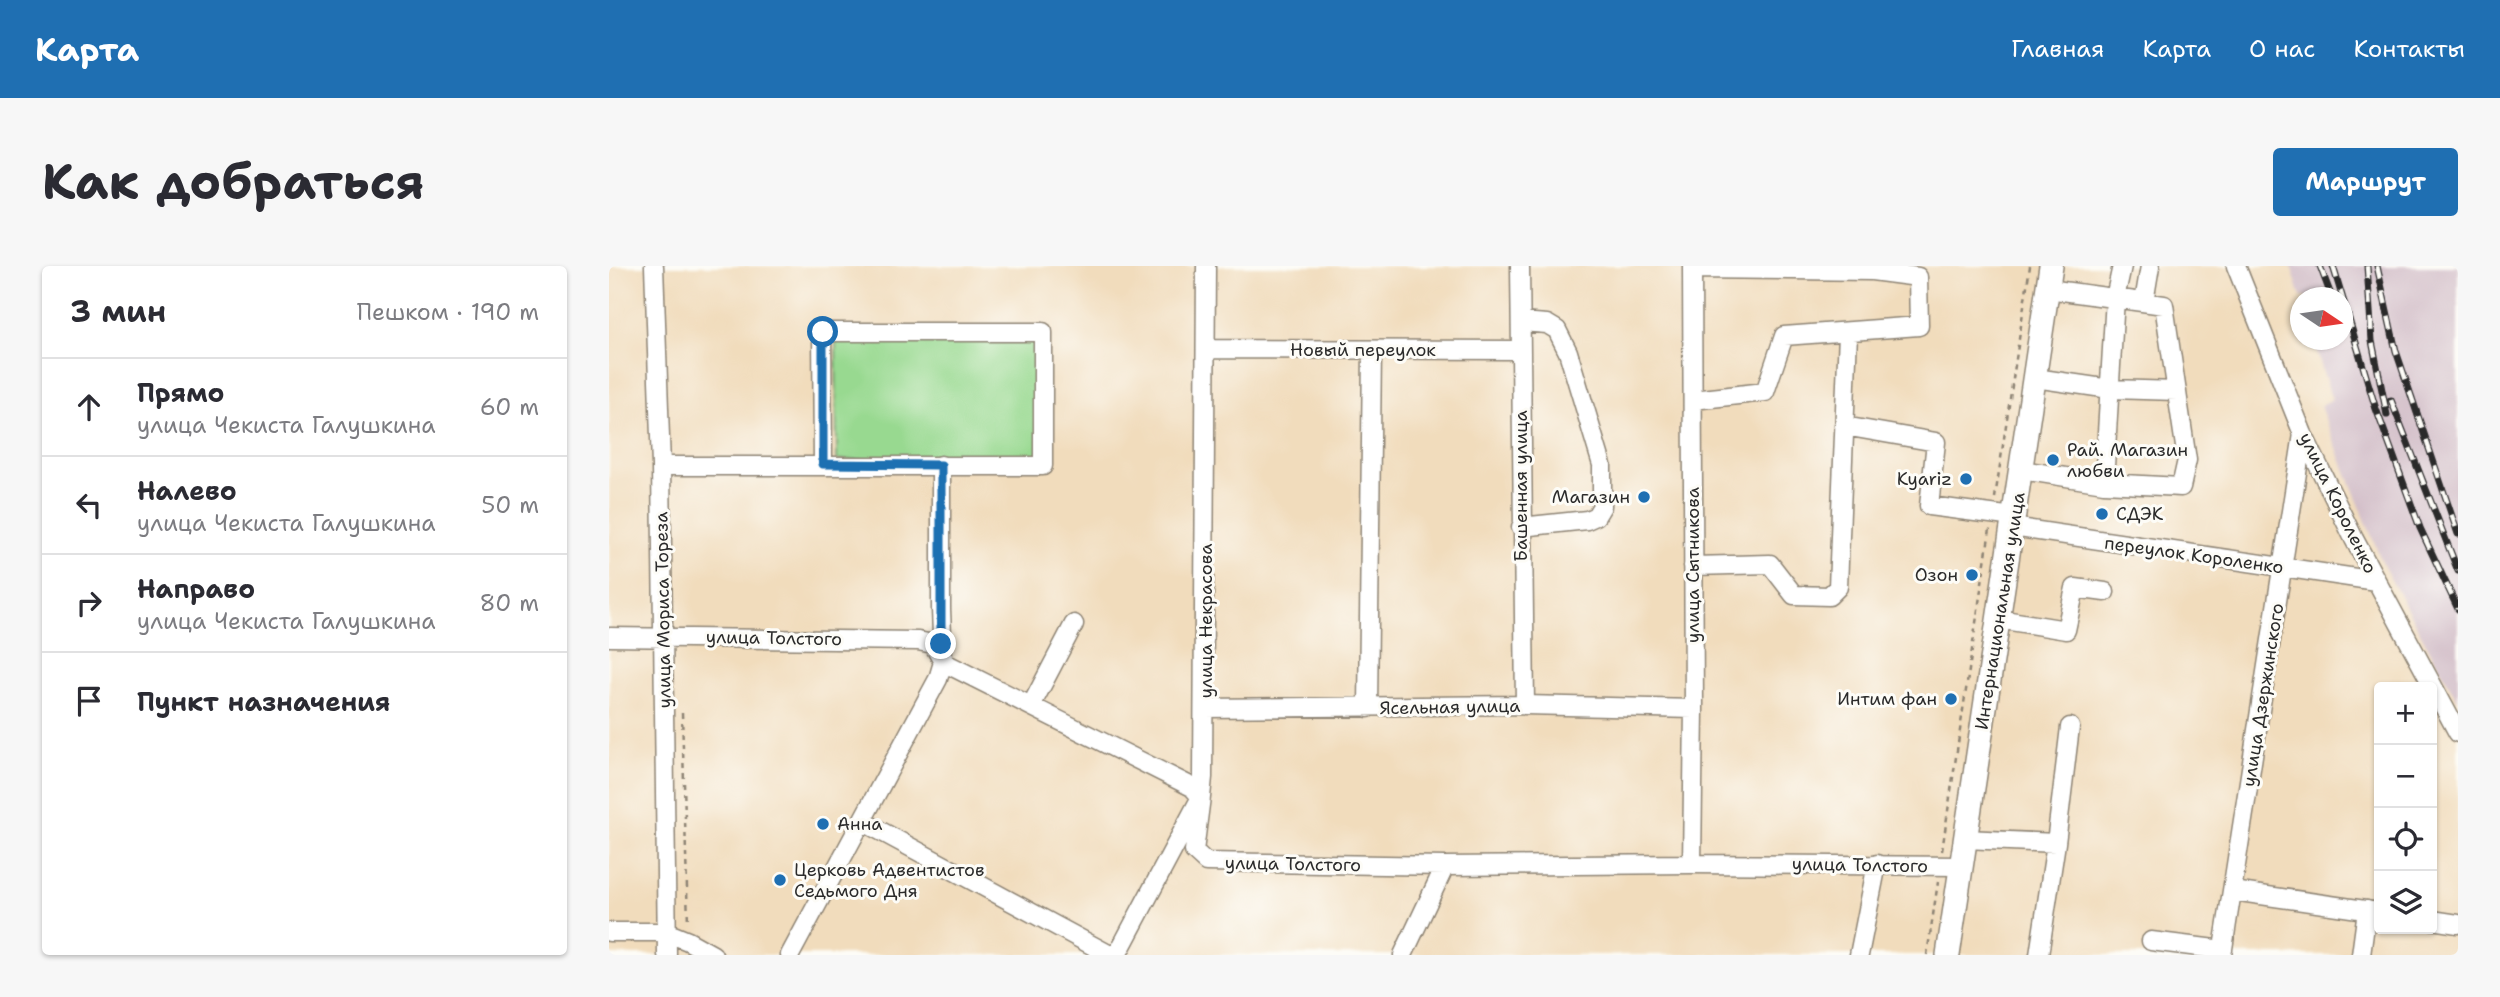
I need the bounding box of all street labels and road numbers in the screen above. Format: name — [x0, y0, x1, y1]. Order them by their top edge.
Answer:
street label: Новый переулок — [1290, 338, 1436, 362]
street label: Башенная улица — [1509, 410, 1533, 562]
street label: улица Короленко — [2294, 429, 2382, 577]
street label: улица Сытникова — [1681, 487, 1705, 643]
street label: Интернациональная улица — [1969, 490, 2031, 732]
street label: улица Мориса Тореза — [649, 511, 677, 709]
street label: переулок Короленко — [2103, 531, 2285, 579]
street label: улица Некрасова — [1194, 544, 1218, 698]
street label: улица Дзержинского — [2237, 601, 2289, 789]
street label: улица Толстого — [706, 625, 842, 651]
street label: Ясельная улица — [1379, 694, 1521, 720]
street label: улица Толстого — [1225, 851, 1361, 877]
street label: улица Толстого — [1792, 852, 1928, 878]

